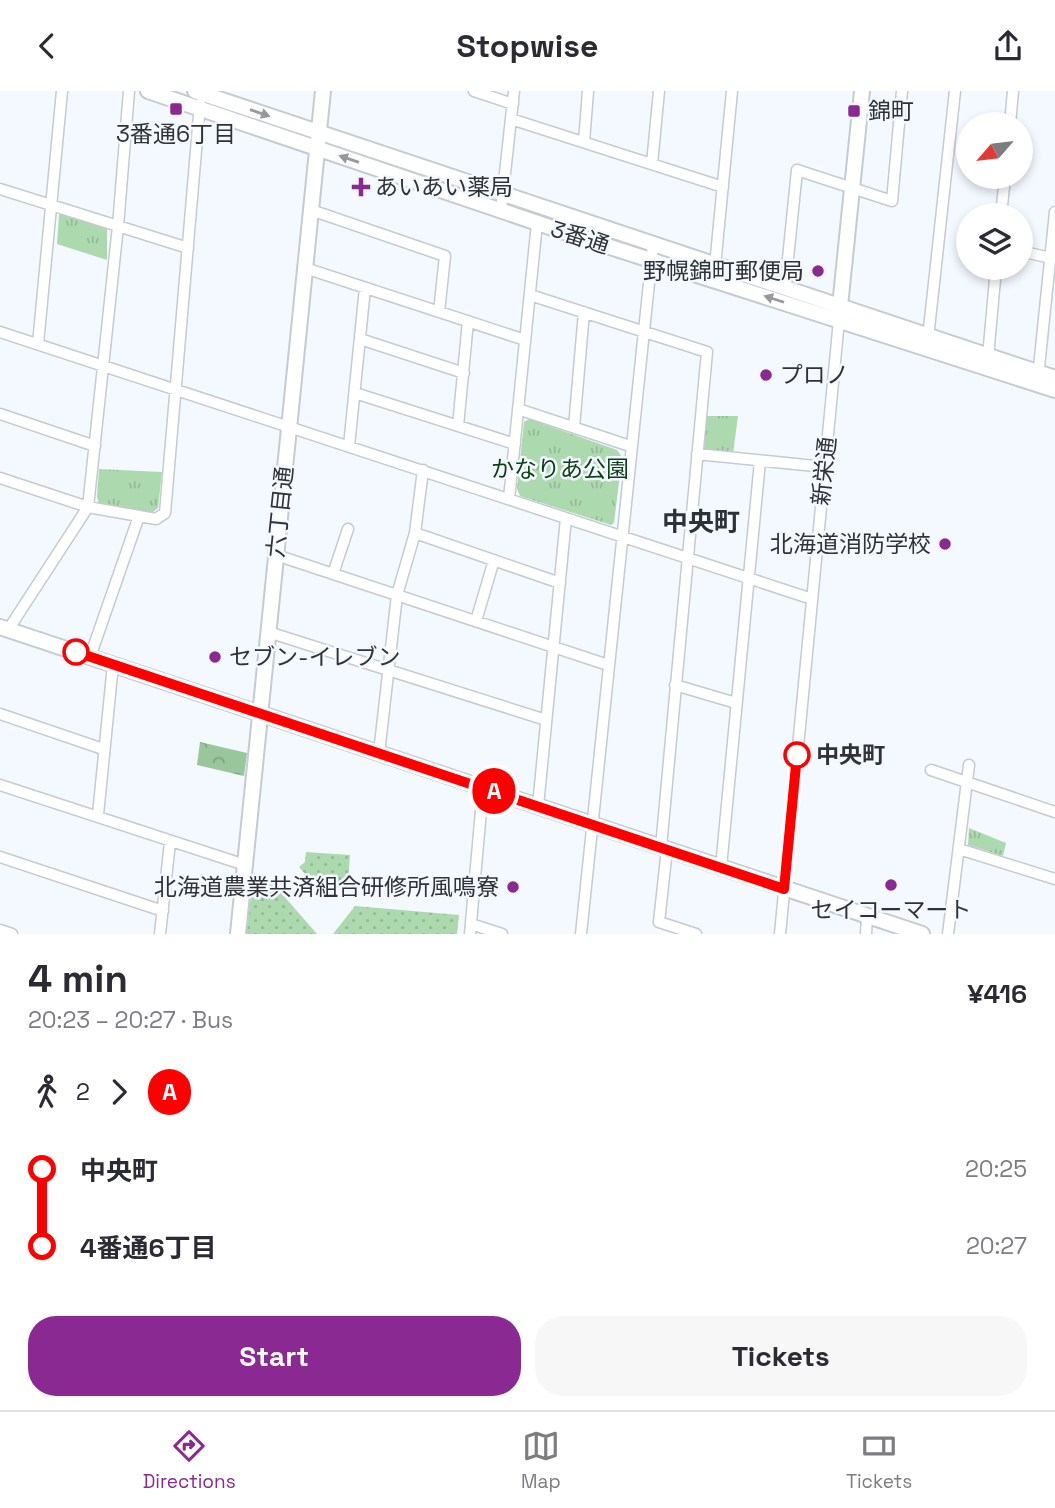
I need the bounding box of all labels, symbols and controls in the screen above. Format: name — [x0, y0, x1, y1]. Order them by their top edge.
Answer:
text: Stopwise — [456, 26, 599, 66]
icon: back — [28, 27, 66, 65]
icon: share — [989, 27, 1027, 65]
place label: 錦町 — [868, 96, 914, 126]
marker: 3番通6丁目 — [168, 101, 184, 117]
marker: 錦町 — [846, 103, 862, 119]
one-way arrow — [249, 108, 270, 119]
north arrow — [956, 112, 1032, 189]
map controls — [956, 112, 1033, 280]
place label: 3番通6丁目 — [116, 119, 236, 149]
one-way arrow — [338, 153, 359, 164]
place label: あいあい薬局 — [375, 172, 513, 202]
marker: あいあい薬局 — [353, 179, 369, 195]
button: layers — [956, 203, 1033, 280]
street label: 3番通 — [547, 213, 613, 261]
place label: 野幌錦町郵便局 — [643, 256, 804, 286]
marker: 野幌錦町郵便局 — [810, 263, 826, 279]
one-way arrow — [763, 294, 784, 304]
place label: プロノ — [780, 360, 849, 390]
marker: プロノ — [758, 367, 774, 383]
street label: 新栄通 — [805, 435, 843, 507]
park label: かなりあ公園 — [491, 454, 629, 484]
street label: 六丁目通 — [260, 465, 300, 559]
district label: 中央町 — [662, 505, 740, 539]
place label: 北海道消防学校 — [770, 529, 931, 559]
marker: 北海道消防学校 — [937, 536, 953, 552]
unlabelled marker — [63, 639, 89, 665]
place label: セブン-イレブン — [229, 642, 400, 672]
marker: セブン-イレブン — [207, 649, 223, 665]
place label: 中央町 — [816, 740, 885, 770]
marker: 中央町 — [784, 742, 810, 768]
line badge: A — [471, 768, 517, 814]
text: A — [486, 775, 502, 806]
place label: 北海道農業共済組合研修所風鳴寮 — [154, 872, 499, 902]
marker: セイコーマート — [883, 877, 899, 893]
marker: 北海道農業共済組合研修所風鳴寮 — [505, 879, 521, 895]
place label: セイコーマート — [811, 895, 972, 925]
text: 4 min — [28, 955, 128, 1003]
text: ¥416 — [968, 977, 1027, 1011]
text: 20:23 – 20:27 · Bus — [28, 1005, 233, 1035]
icon: walk — [28, 1073, 66, 1111]
icon: forward — [100, 1073, 138, 1111]
text: A — [162, 1076, 177, 1107]
text: 2 — [76, 1077, 90, 1107]
text: 中央町 — [80, 1154, 158, 1188]
text: 20:25 — [965, 1154, 1027, 1184]
text: 4番通6丁目 — [80, 1231, 217, 1265]
text: 20:27 — [966, 1231, 1027, 1261]
button: Start — [28, 1316, 521, 1396]
button: Tickets — [535, 1316, 1027, 1396]
tab: Directions — [143, 1427, 236, 1494]
tab: Map — [521, 1427, 561, 1494]
tab: Tickets — [846, 1427, 912, 1494]

